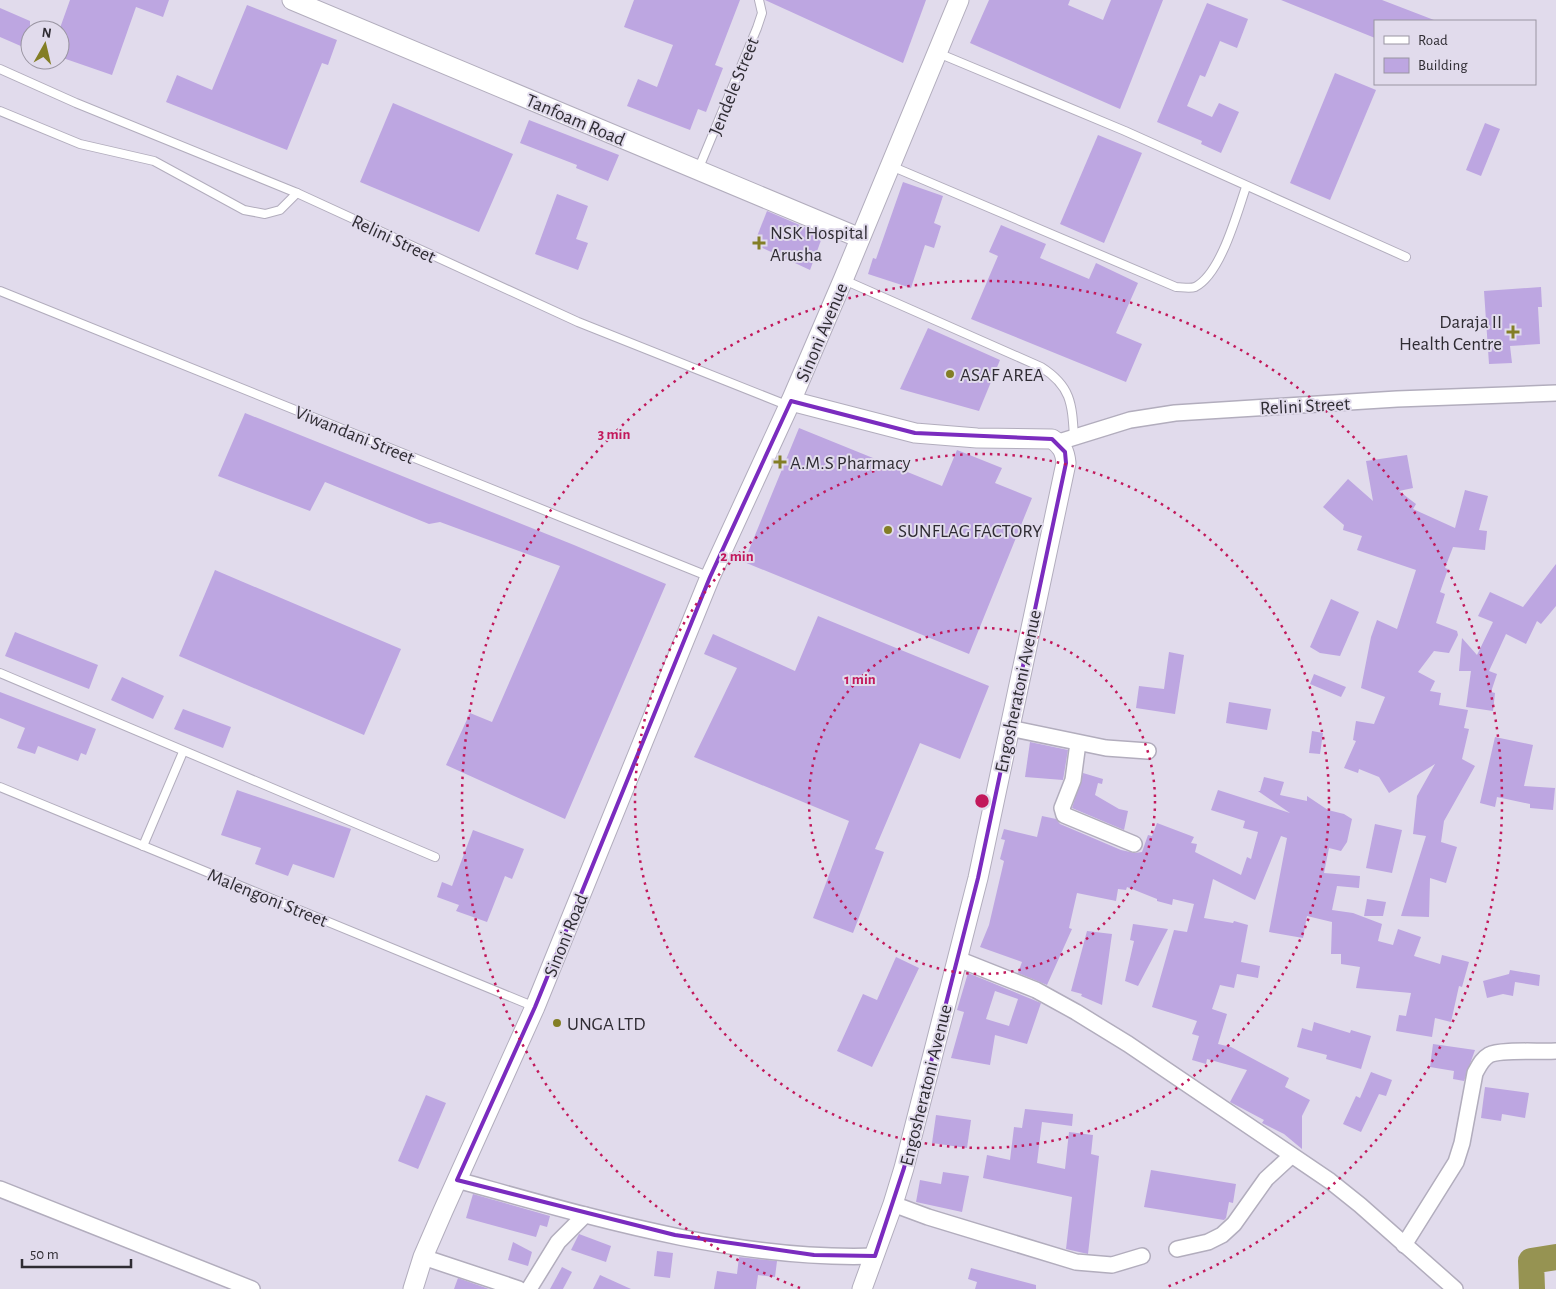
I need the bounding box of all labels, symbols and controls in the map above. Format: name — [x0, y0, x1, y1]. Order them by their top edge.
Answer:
north arrow — [20, 20, 70, 70]
legend — [1374, 20, 1536, 85]
text: N — [41, 26, 52, 41]
text: Road — [1418, 33, 1448, 48]
street label: Jendele Street — [706, 35, 763, 138]
text: Building — [1418, 58, 1468, 73]
street label: Tanfoam Road — [523, 91, 628, 150]
street label: Relini Street — [348, 212, 438, 267]
place label: NSK Hospital Arusha — [770, 224, 868, 265]
marker: NSK Hospital Arusha — [752, 236, 766, 250]
street label: Sinoni Avenue — [793, 280, 852, 385]
place label: Daraja II Health Centre — [1399, 313, 1502, 354]
marker: Daraja II Health Centre — [1506, 325, 1520, 339]
place label: ASAF AREA — [960, 366, 1044, 385]
marker: ASAF AREA — [944, 368, 956, 380]
street label: Relini Street — [1260, 395, 1351, 418]
street label: Viwandani Street — [292, 403, 417, 468]
text: 3 min — [598, 427, 630, 442]
place label: A.M.S Pharmacy — [790, 454, 911, 473]
marker: A.M.S Pharmacy — [774, 456, 786, 468]
place label: SUNFLAG FACTORY — [898, 522, 1042, 541]
marker: SUNFLAG FACTORY — [882, 524, 894, 536]
text: 2 min — [720, 549, 754, 564]
street label: Engosheratoni Avenue — [992, 608, 1045, 774]
text: 1 min — [844, 672, 876, 687]
centre of rings — [973, 792, 991, 810]
street label: Malengoni Street — [205, 866, 330, 931]
street label: Sinoni Road — [541, 891, 592, 980]
street label: Engosheratoni Avenue — [897, 1003, 956, 1168]
place label: UNGA LTD — [567, 1015, 646, 1034]
marker: UNGA LTD — [551, 1017, 563, 1029]
scale bar — [22, 1236, 131, 1268]
text: 50 m — [30, 1247, 59, 1262]

